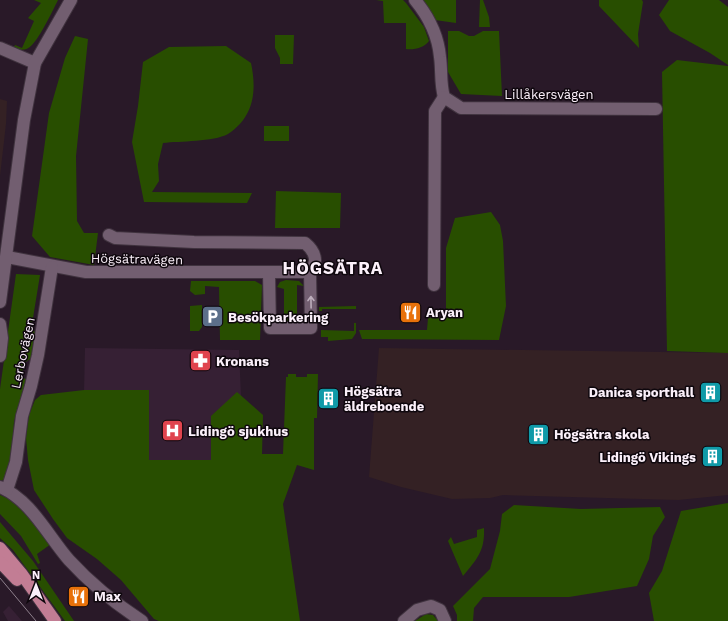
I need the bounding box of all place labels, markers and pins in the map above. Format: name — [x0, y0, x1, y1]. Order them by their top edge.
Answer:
restaurant icon: Aryan — [397, 299, 423, 325]
parking icon: Besökparkering — [199, 304, 225, 330]
place label: Aryan — [426, 305, 463, 320]
place label: Besökparkering — [228, 310, 329, 325]
pharmacy icon: Kronans — [188, 348, 214, 374]
place label: Kronans — [216, 354, 269, 369]
building icon: Danica sporthall — [697, 379, 723, 405]
place label: Högsätra äldreboende — [344, 384, 425, 414]
building icon: Högsätra äldreboende — [316, 385, 342, 411]
place label: Danica sporthall — [589, 385, 695, 400]
hospital icon: Lidingö sjukhus — [159, 418, 185, 444]
building icon: Högsätra skola — [525, 421, 551, 447]
place label: Lidingö sjukhus — [188, 424, 288, 439]
place label: Högsätra skola — [554, 427, 650, 442]
building icon: Lidingö Vikings — [699, 444, 725, 470]
place label: Lidingö Vikings — [599, 450, 696, 465]
restaurant icon: Max — [66, 583, 92, 609]
place label: Max — [94, 589, 121, 604]

